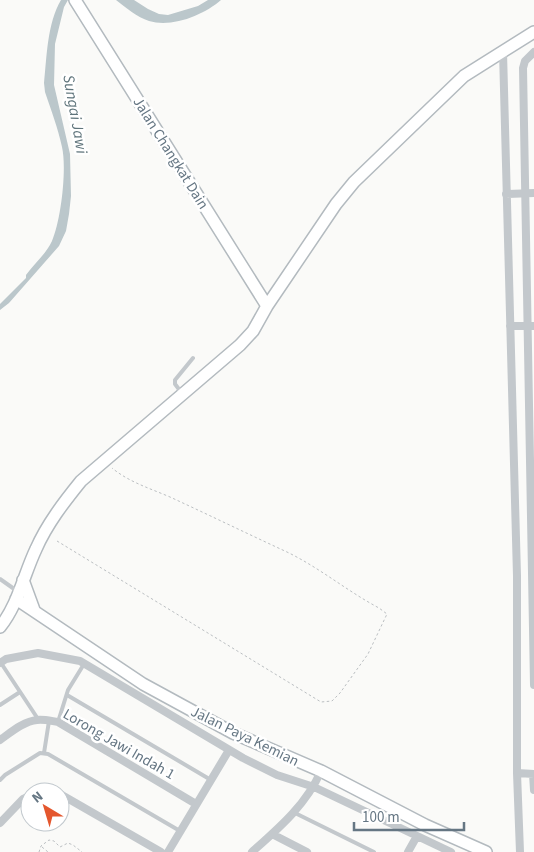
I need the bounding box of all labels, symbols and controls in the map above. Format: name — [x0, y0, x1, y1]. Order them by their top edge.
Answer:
water label: Sungai Jawi — [57, 73, 93, 156]
street label: Jalan Changkat Dain — [128, 93, 214, 213]
street label: Jalan Paya Kemian — [187, 701, 302, 772]
street label: Lorong Jawi Indah 1 — [59, 704, 179, 785]
north arrow — [20, 782, 70, 832]
text: N — [28, 787, 47, 808]
scale bar — [354, 800, 464, 832]
text: 100 m — [362, 807, 400, 828]

